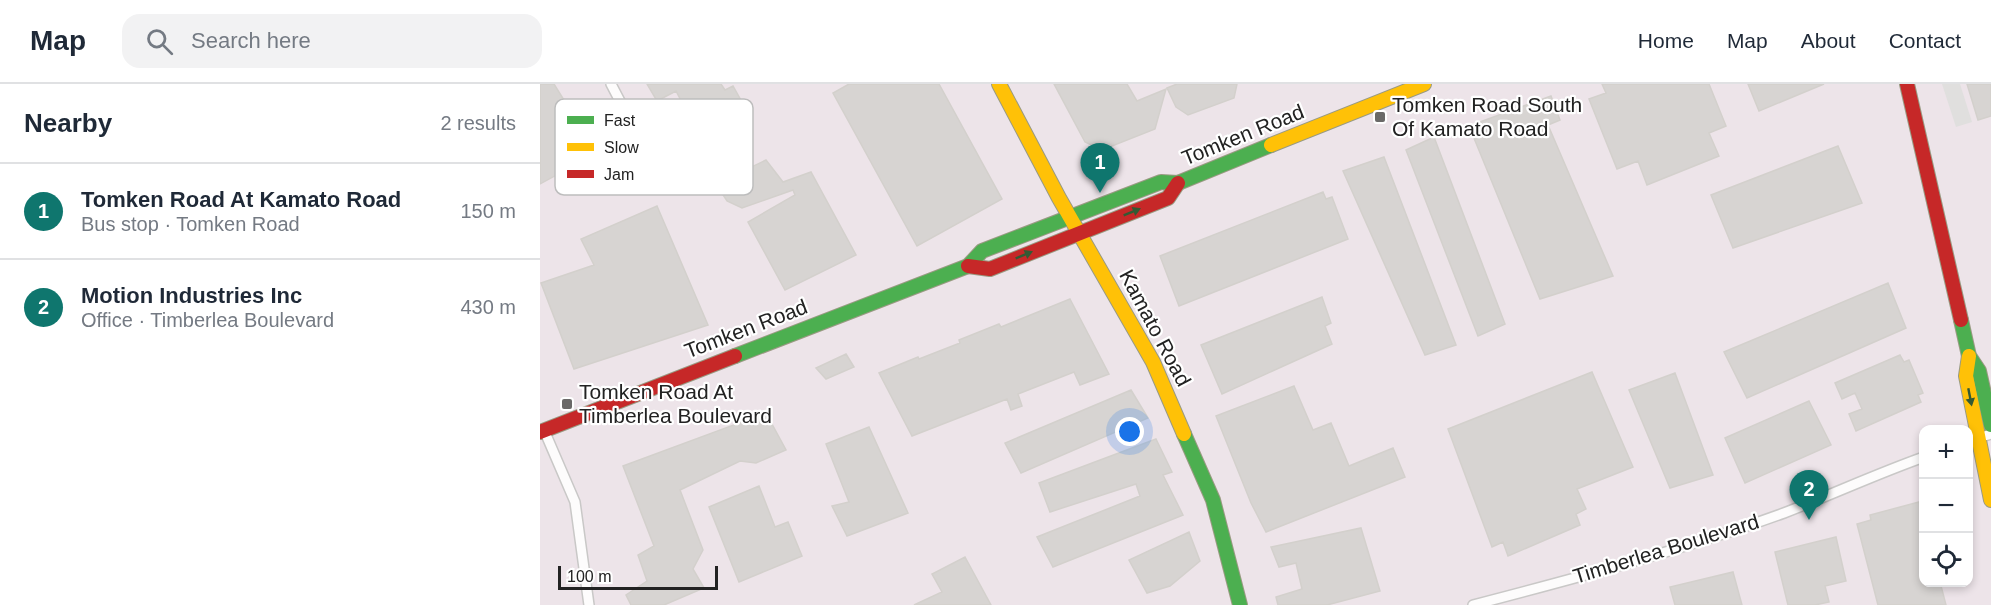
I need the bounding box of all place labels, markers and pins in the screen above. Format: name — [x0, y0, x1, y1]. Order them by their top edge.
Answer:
place label: Tomken Road South Of Kamato Road — [1392, 93, 1582, 140]
marker: Tomken Road South Of Kamato Road — [1373, 110, 1387, 124]
pin: 1 — [1080, 144, 1120, 193]
place label: Tomken Road At Timberlea Boulevard — [579, 380, 772, 427]
marker: Tomken Road At Timberlea Boulevard — [560, 397, 574, 411]
pin: 2 — [1790, 470, 1828, 520]

